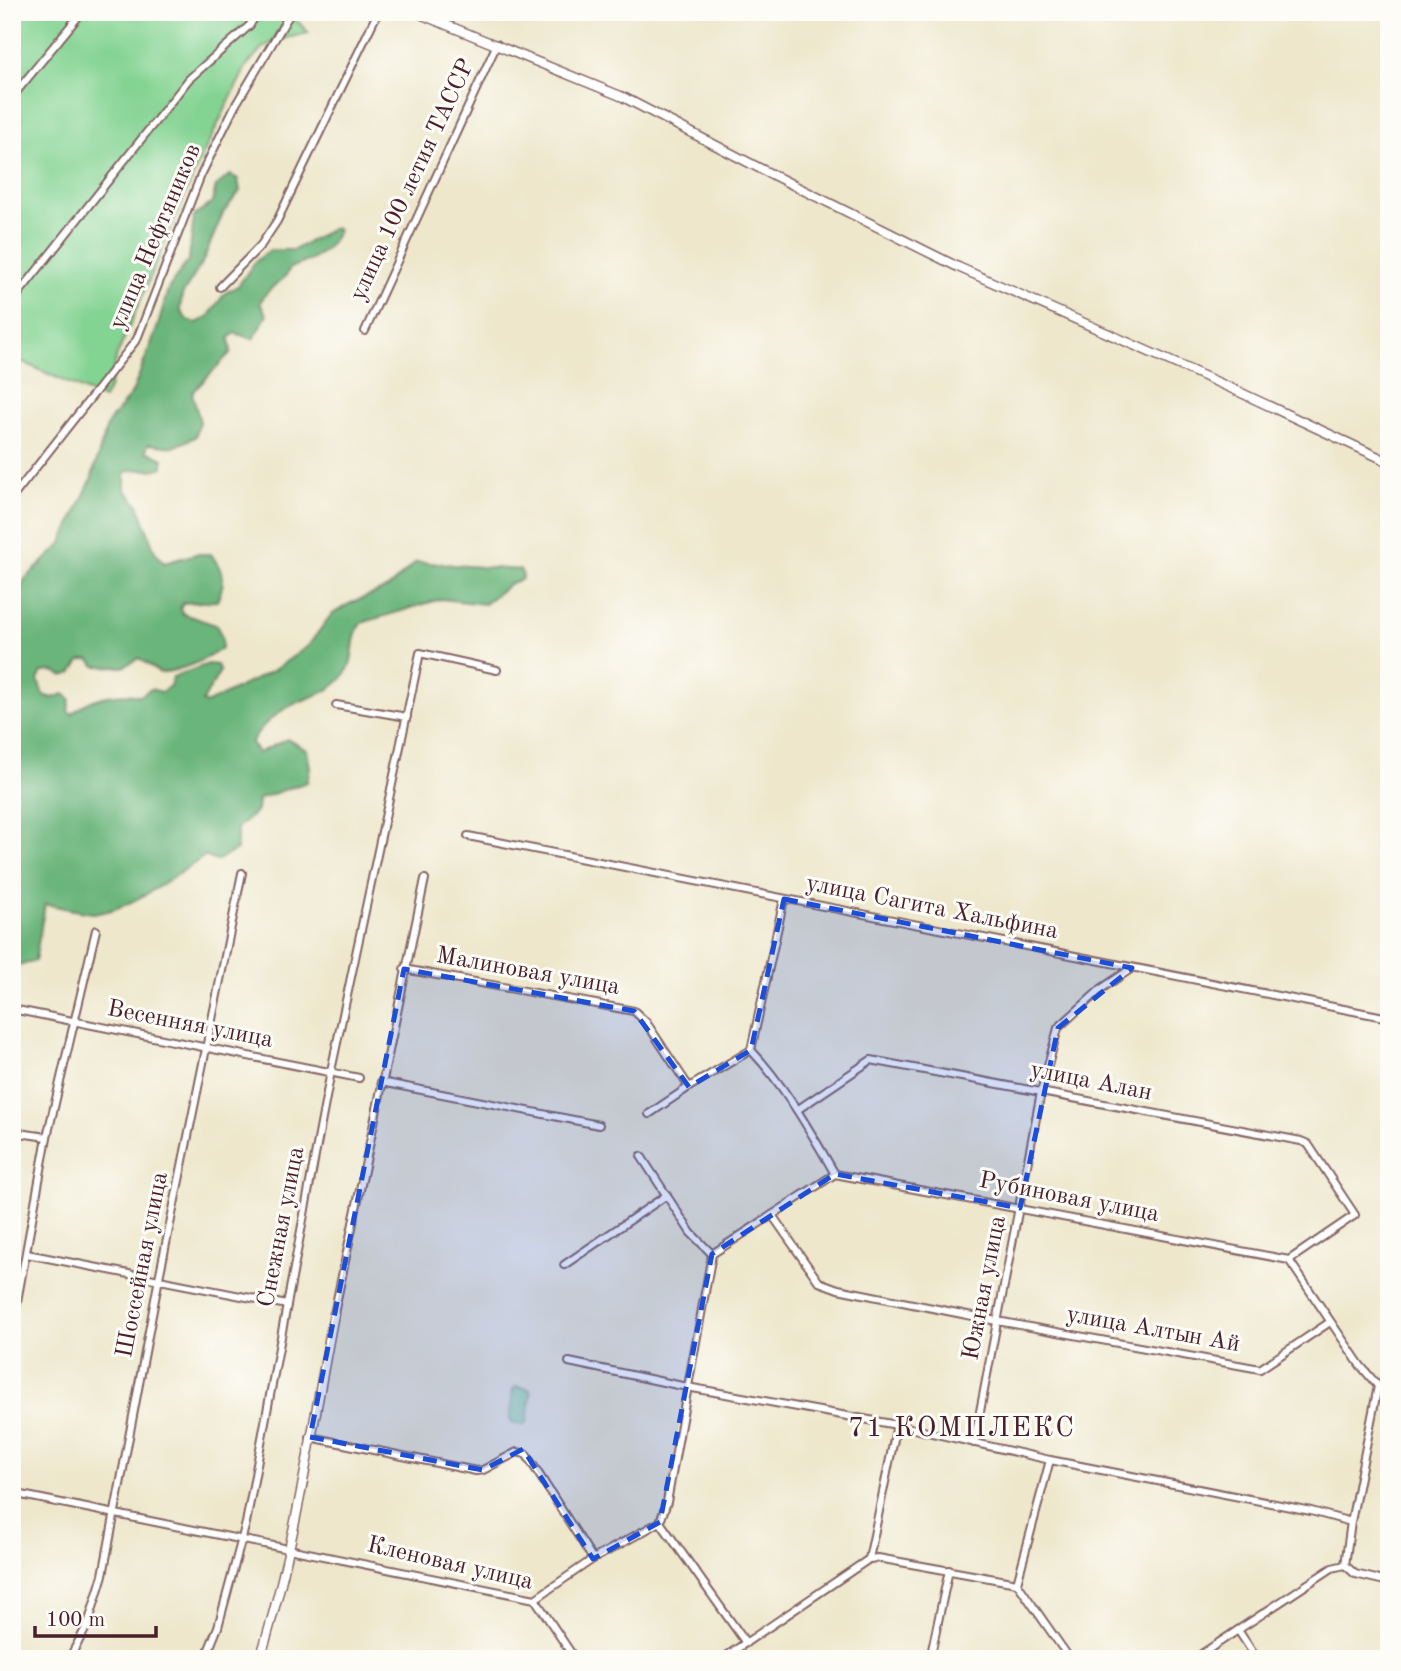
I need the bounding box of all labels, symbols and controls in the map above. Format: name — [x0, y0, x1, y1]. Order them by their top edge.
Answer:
street label: улица 100 летия ТАССР — [346, 55, 480, 305]
street label: улица Нефтяников — [106, 141, 206, 333]
street label: улица Сагита Хальфина — [804, 872, 1060, 944]
street label: Малиновая улица — [434, 944, 622, 1000]
street label: Весенняя улица — [105, 997, 275, 1053]
street label: улица Алан — [1028, 1058, 1154, 1106]
street label: Снежная улица — [255, 1145, 309, 1309]
street label: Рубиновая улица — [977, 1169, 1161, 1227]
street label: Шоссейная улица — [113, 1170, 173, 1360]
street label: Южная улица — [959, 1213, 1011, 1362]
street label: улица Алтын Ай — [1064, 1303, 1242, 1357]
district label: 71 КОМПЛЕКС — [848, 1415, 1076, 1443]
street label: Кленовая улица — [365, 1533, 535, 1595]
scale bar — [35, 1594, 156, 1638]
text: 100 m — [46, 1610, 105, 1631]

